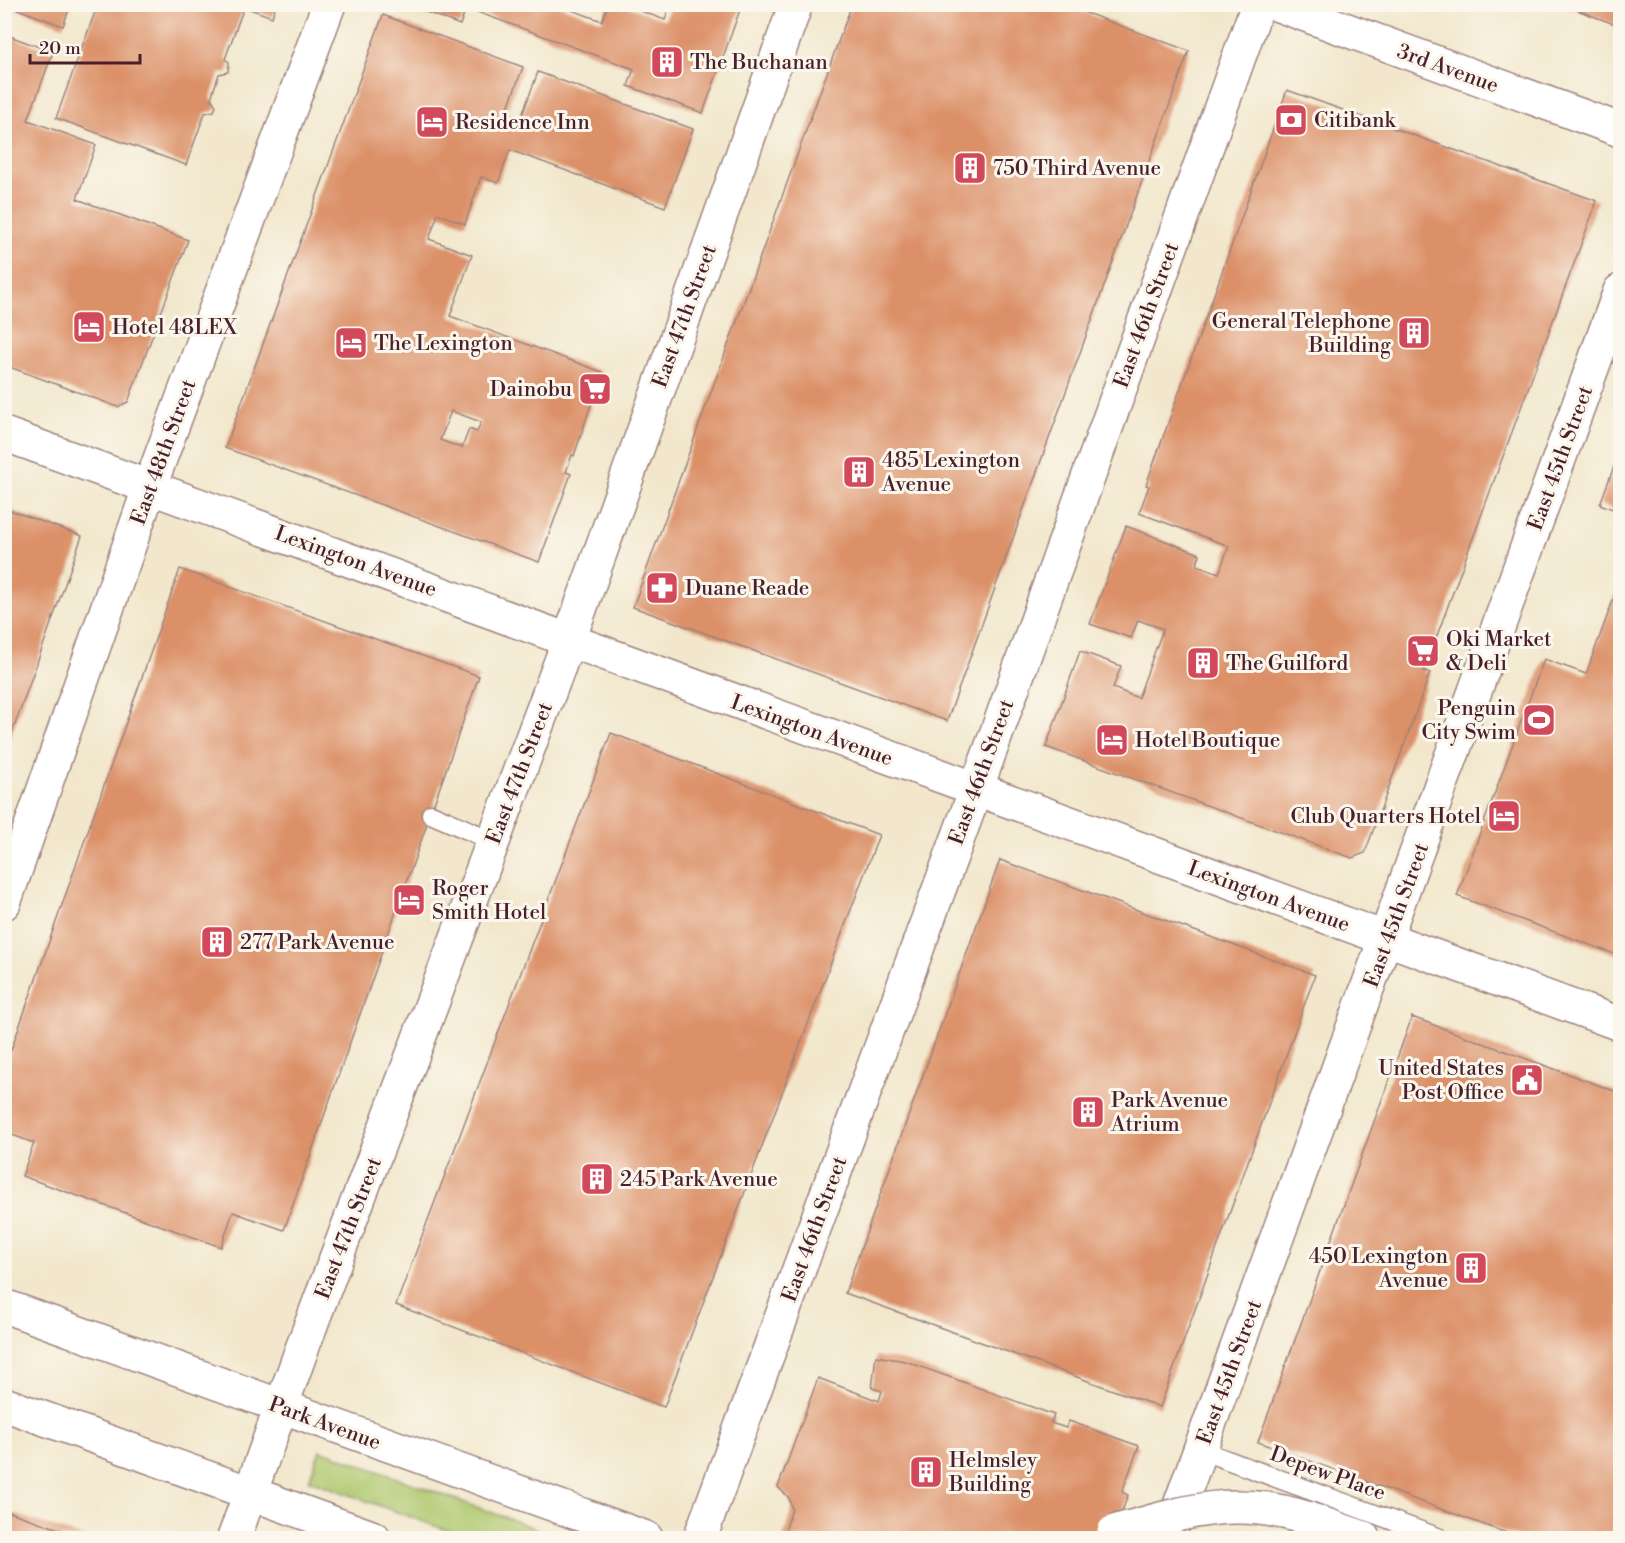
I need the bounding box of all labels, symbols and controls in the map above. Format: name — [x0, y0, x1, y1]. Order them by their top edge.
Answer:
scale bar — [30, 27, 140, 65]
text: 20 m — [39, 37, 81, 60]
street label: 3rd Avenue — [1393, 39, 1502, 99]
building icon: The Buchanan — [649, 44, 685, 80]
place label: The Buchanan — [690, 50, 828, 76]
bank icon: Citibank — [1273, 102, 1309, 138]
hotel icon: Residence Inn — [414, 104, 450, 140]
place label: Citibank — [1314, 108, 1397, 134]
place label: Residence Inn — [455, 110, 590, 136]
building icon: 750 Third Avenue — [952, 150, 988, 186]
place label: 750 Third Avenue — [993, 156, 1161, 182]
street label: East 46th Street — [1109, 238, 1186, 392]
street label: East 47th Street — [647, 241, 723, 391]
hotel icon: Hotel 48LEX — [71, 309, 107, 345]
place label: General Telephone Building — [1212, 309, 1391, 359]
place label: Hotel 48LEX — [112, 315, 238, 341]
building icon: General Telephone Building — [1396, 315, 1432, 351]
hotel icon: The Lexington — [333, 325, 369, 361]
place label: The Lexington — [374, 331, 513, 357]
supermarket icon: Dainobu — [577, 371, 613, 407]
street label: East 48th Street — [126, 375, 203, 529]
place label: Dainobu — [490, 377, 572, 403]
street label: East 45th Street — [1523, 382, 1599, 534]
place label: 485 Lexington Avenue — [881, 448, 1021, 498]
building icon: 485 Lexington Avenue — [841, 454, 877, 490]
street label: Lexington Avenue — [271, 521, 440, 603]
pharmacy icon: Duane Reade — [644, 570, 680, 606]
place label: Duane Reade — [685, 576, 809, 602]
place label: Oki Market & Deli — [1446, 627, 1552, 677]
supermarket icon: Oki Market & Deli — [1405, 633, 1441, 669]
building icon: The Guilford — [1185, 645, 1221, 681]
place label: The Guilford — [1226, 651, 1348, 677]
street label: Lexington Avenue — [727, 690, 896, 772]
street label: East 46th Street — [944, 695, 1021, 849]
place label: Penguin City Swim — [1421, 696, 1516, 746]
street label: East 47th Street — [481, 698, 559, 848]
sports icon: Penguin City Swim — [1521, 702, 1557, 738]
hotel icon: Hotel Boutique — [1094, 722, 1130, 758]
place label: Hotel Boutique — [1135, 728, 1280, 754]
hotel icon: Club Quarters Hotel — [1486, 798, 1522, 834]
place label: Club Quarters Hotel — [1290, 804, 1481, 830]
street label: East 45th Street — [1359, 839, 1435, 991]
street label: Lexington Avenue — [1184, 856, 1353, 938]
place label: Roger Smith Hotel — [432, 876, 546, 926]
hotel icon: Roger Smith Hotel — [391, 882, 427, 918]
building icon: 277 Park Avenue — [199, 924, 235, 960]
place label: 277 Park Avenue — [240, 930, 395, 956]
place label: United States Post Office — [1378, 1056, 1504, 1106]
public building icon: United States Post Office — [1509, 1062, 1545, 1098]
place label: Park Avenue Atrium — [1110, 1088, 1228, 1138]
building icon: Park Avenue Atrium — [1070, 1094, 1106, 1130]
street label: East 46th Street — [777, 1152, 854, 1306]
street label: East 47th Street — [310, 1153, 388, 1303]
building icon: 245 Park Avenue — [579, 1161, 615, 1197]
place label: 245 Park Avenue — [620, 1167, 778, 1193]
place label: 450 Lexington Avenue — [1309, 1244, 1448, 1294]
building icon: 450 Lexington Avenue — [1453, 1250, 1489, 1286]
street label: East 45th Street — [1192, 1296, 1268, 1448]
street label: Park Avenue — [265, 1392, 384, 1456]
street label: Depew Place — [1266, 1441, 1389, 1507]
place label: Helmsley Building — [948, 1448, 1038, 1498]
building icon: Helmsley Building — [908, 1454, 944, 1490]

